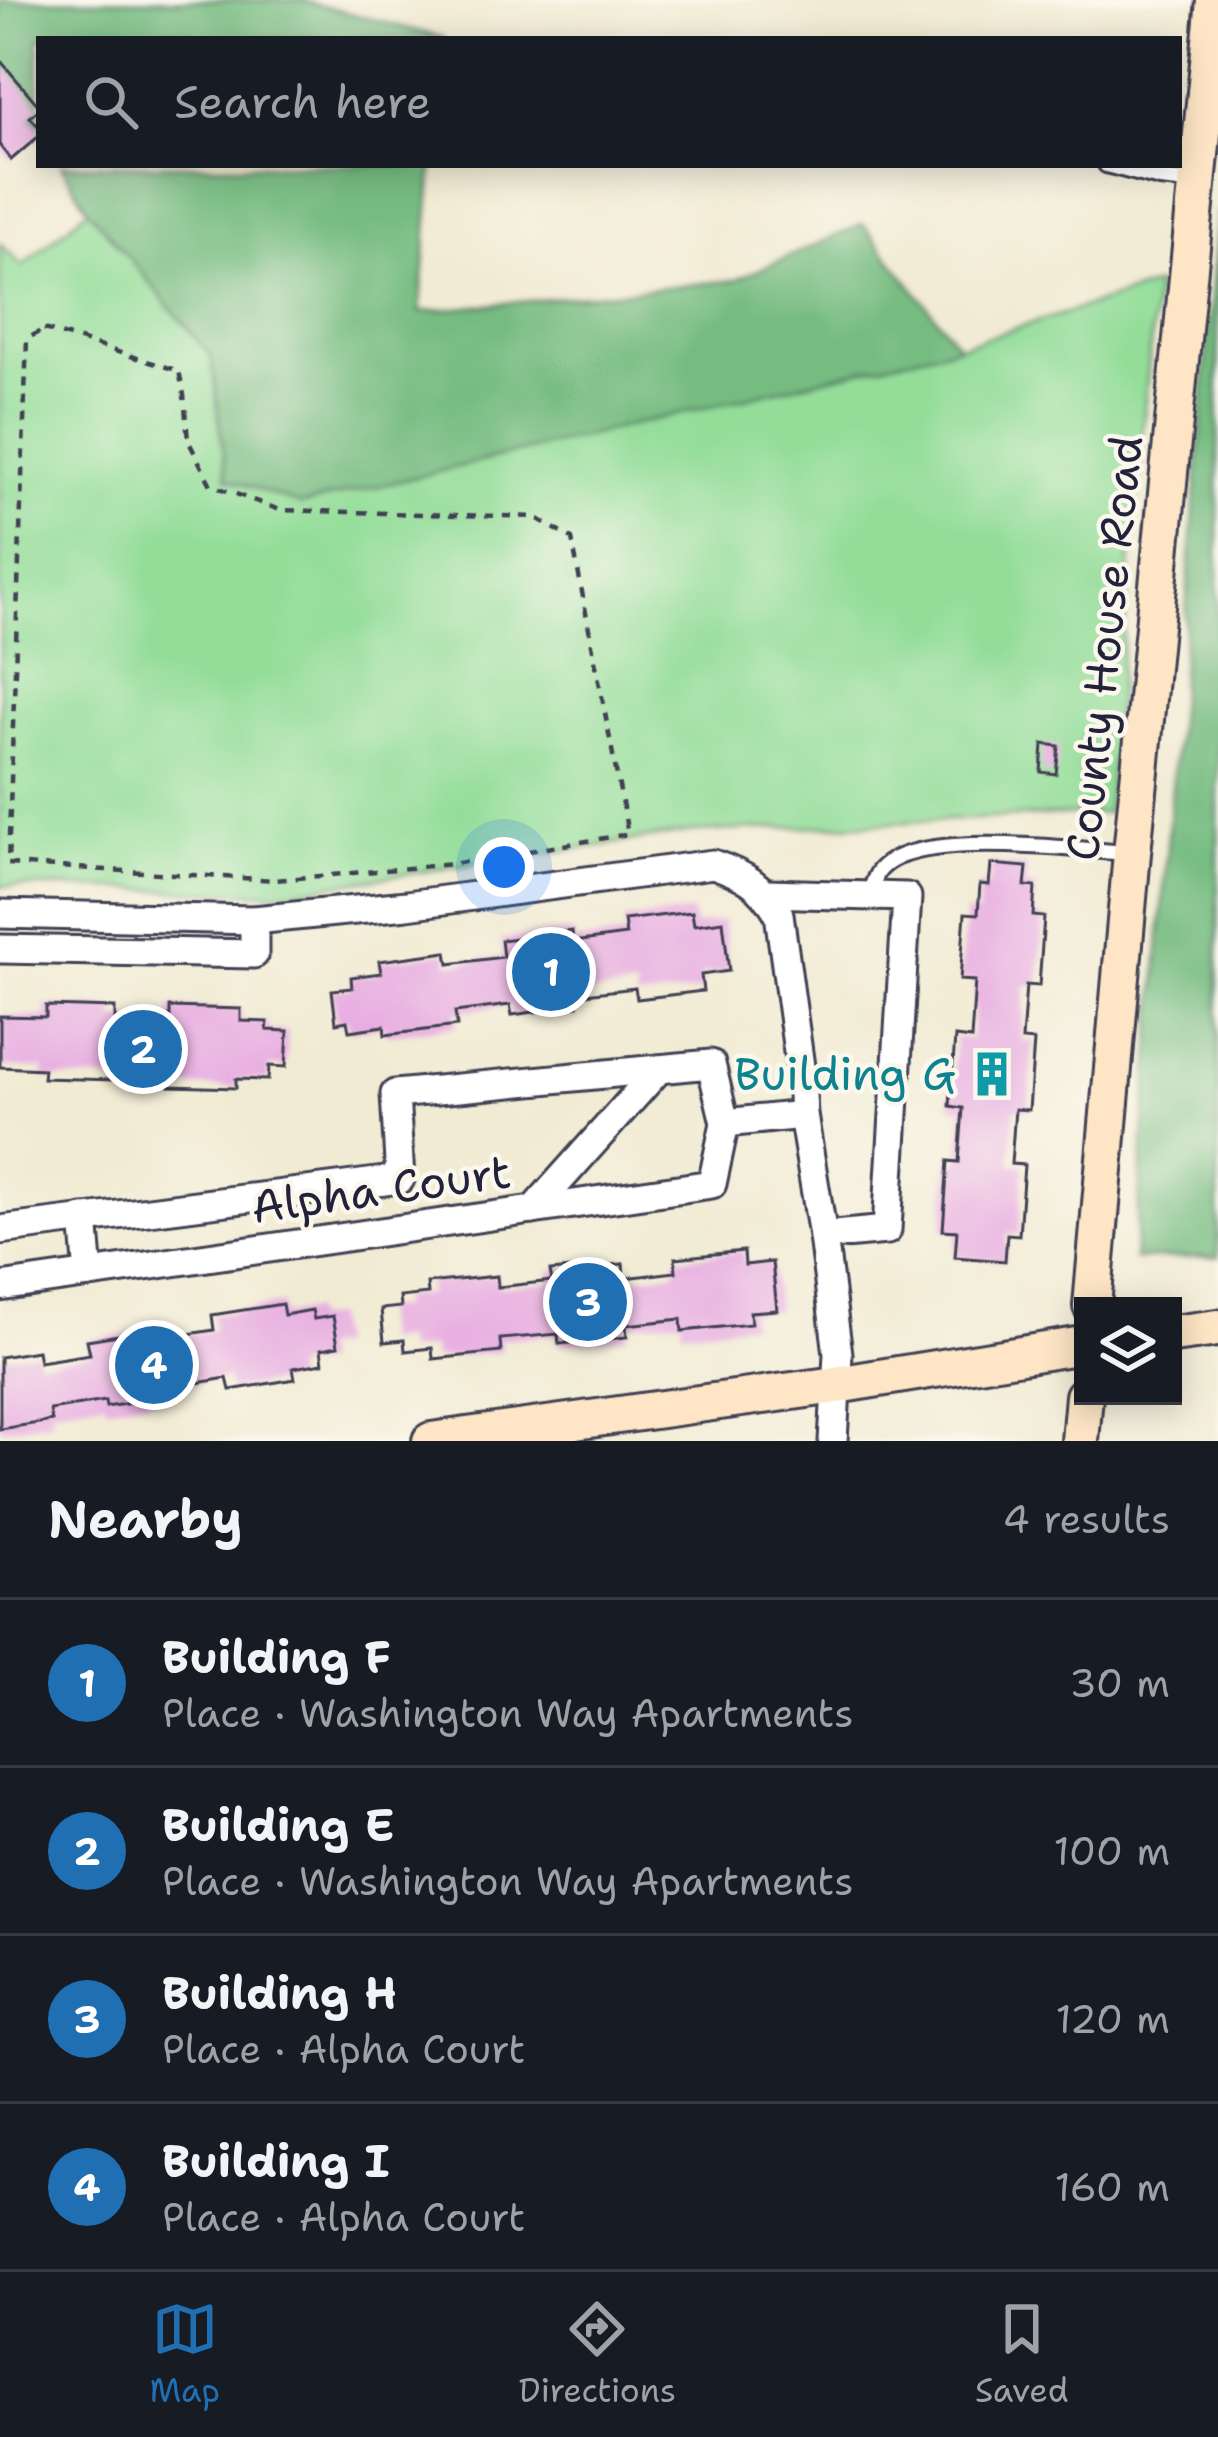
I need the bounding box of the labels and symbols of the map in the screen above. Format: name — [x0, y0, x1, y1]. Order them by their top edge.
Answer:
street label: County House Road — [1052, 432, 1156, 864]
your location — [474, 837, 534, 897]
pin: 1 — [512, 927, 590, 1017]
pin: 2 — [104, 1004, 182, 1094]
place label: Building G — [734, 1044, 956, 1104]
building icon: Building G — [967, 1049, 1017, 1099]
street label: Alpha Court — [247, 1141, 515, 1237]
pin: 3 — [549, 1257, 627, 1347]
pin: 4 — [115, 1320, 193, 1410]

